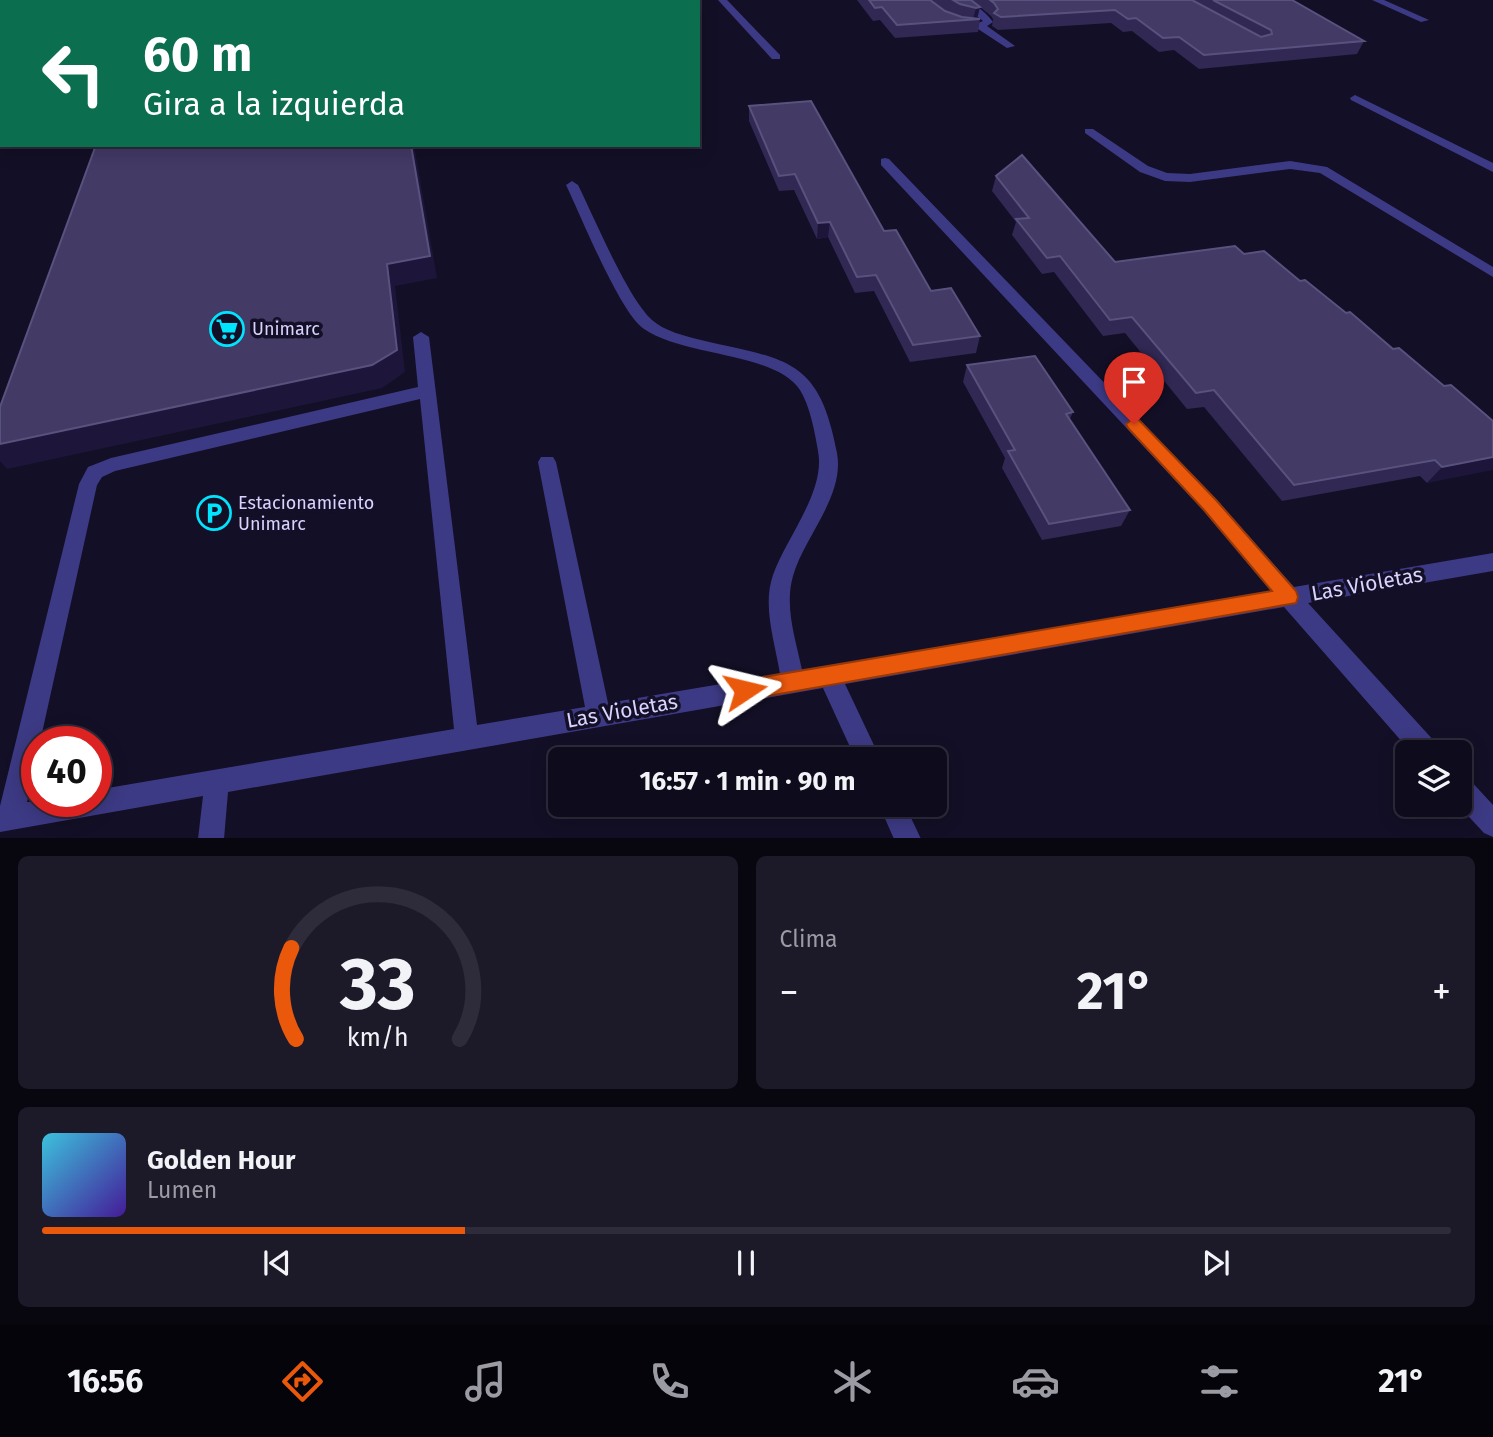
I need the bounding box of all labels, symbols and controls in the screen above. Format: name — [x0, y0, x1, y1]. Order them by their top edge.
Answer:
text: 60 m — [143, 25, 252, 84]
icon: left — [28, 28, 119, 119]
text: Gira a la izquierda — [143, 85, 405, 123]
supermarket icon: Unimarc — [208, 310, 246, 348]
place label: Unimarc — [252, 318, 320, 340]
pin — [1104, 352, 1164, 424]
icon: arrive — [1115, 363, 1153, 401]
place label: Estacionamiento Unimarc — [238, 492, 374, 535]
parking icon: Estacionamiento Unimarc — [195, 494, 233, 532]
street label: Las Violetas — [1309, 561, 1425, 607]
position arrow — [708, 653, 782, 727]
street label: Las Violetas — [564, 688, 680, 734]
speed limit sign: 40 — [21, 726, 112, 817]
map controls — [1395, 740, 1472, 817]
button: layers — [1395, 740, 1472, 817]
text: 16:57 · 1 min · 90 m — [639, 766, 856, 797]
text: Clima — [780, 925, 838, 953]
text: 33 — [339, 941, 416, 1028]
text: 21° — [1077, 960, 1154, 1023]
text: − — [780, 969, 799, 1015]
text: + — [1432, 969, 1451, 1015]
text: km/h — [347, 1022, 409, 1052]
text: Golden Hour — [147, 1145, 295, 1176]
text: Lumen — [147, 1176, 217, 1204]
icon: previous — [258, 1244, 296, 1282]
icon: pause — [727, 1244, 765, 1282]
icon: next — [1197, 1244, 1235, 1282]
icon: directions — [278, 1357, 327, 1406]
icon: music — [461, 1357, 510, 1406]
icon: phone — [645, 1357, 694, 1406]
icon: climate — [828, 1357, 877, 1406]
icon: car — [1011, 1357, 1060, 1406]
icon: filters — [1195, 1357, 1244, 1406]
text: 16:56 — [67, 1362, 143, 1400]
text: 21° — [1378, 1362, 1426, 1400]

